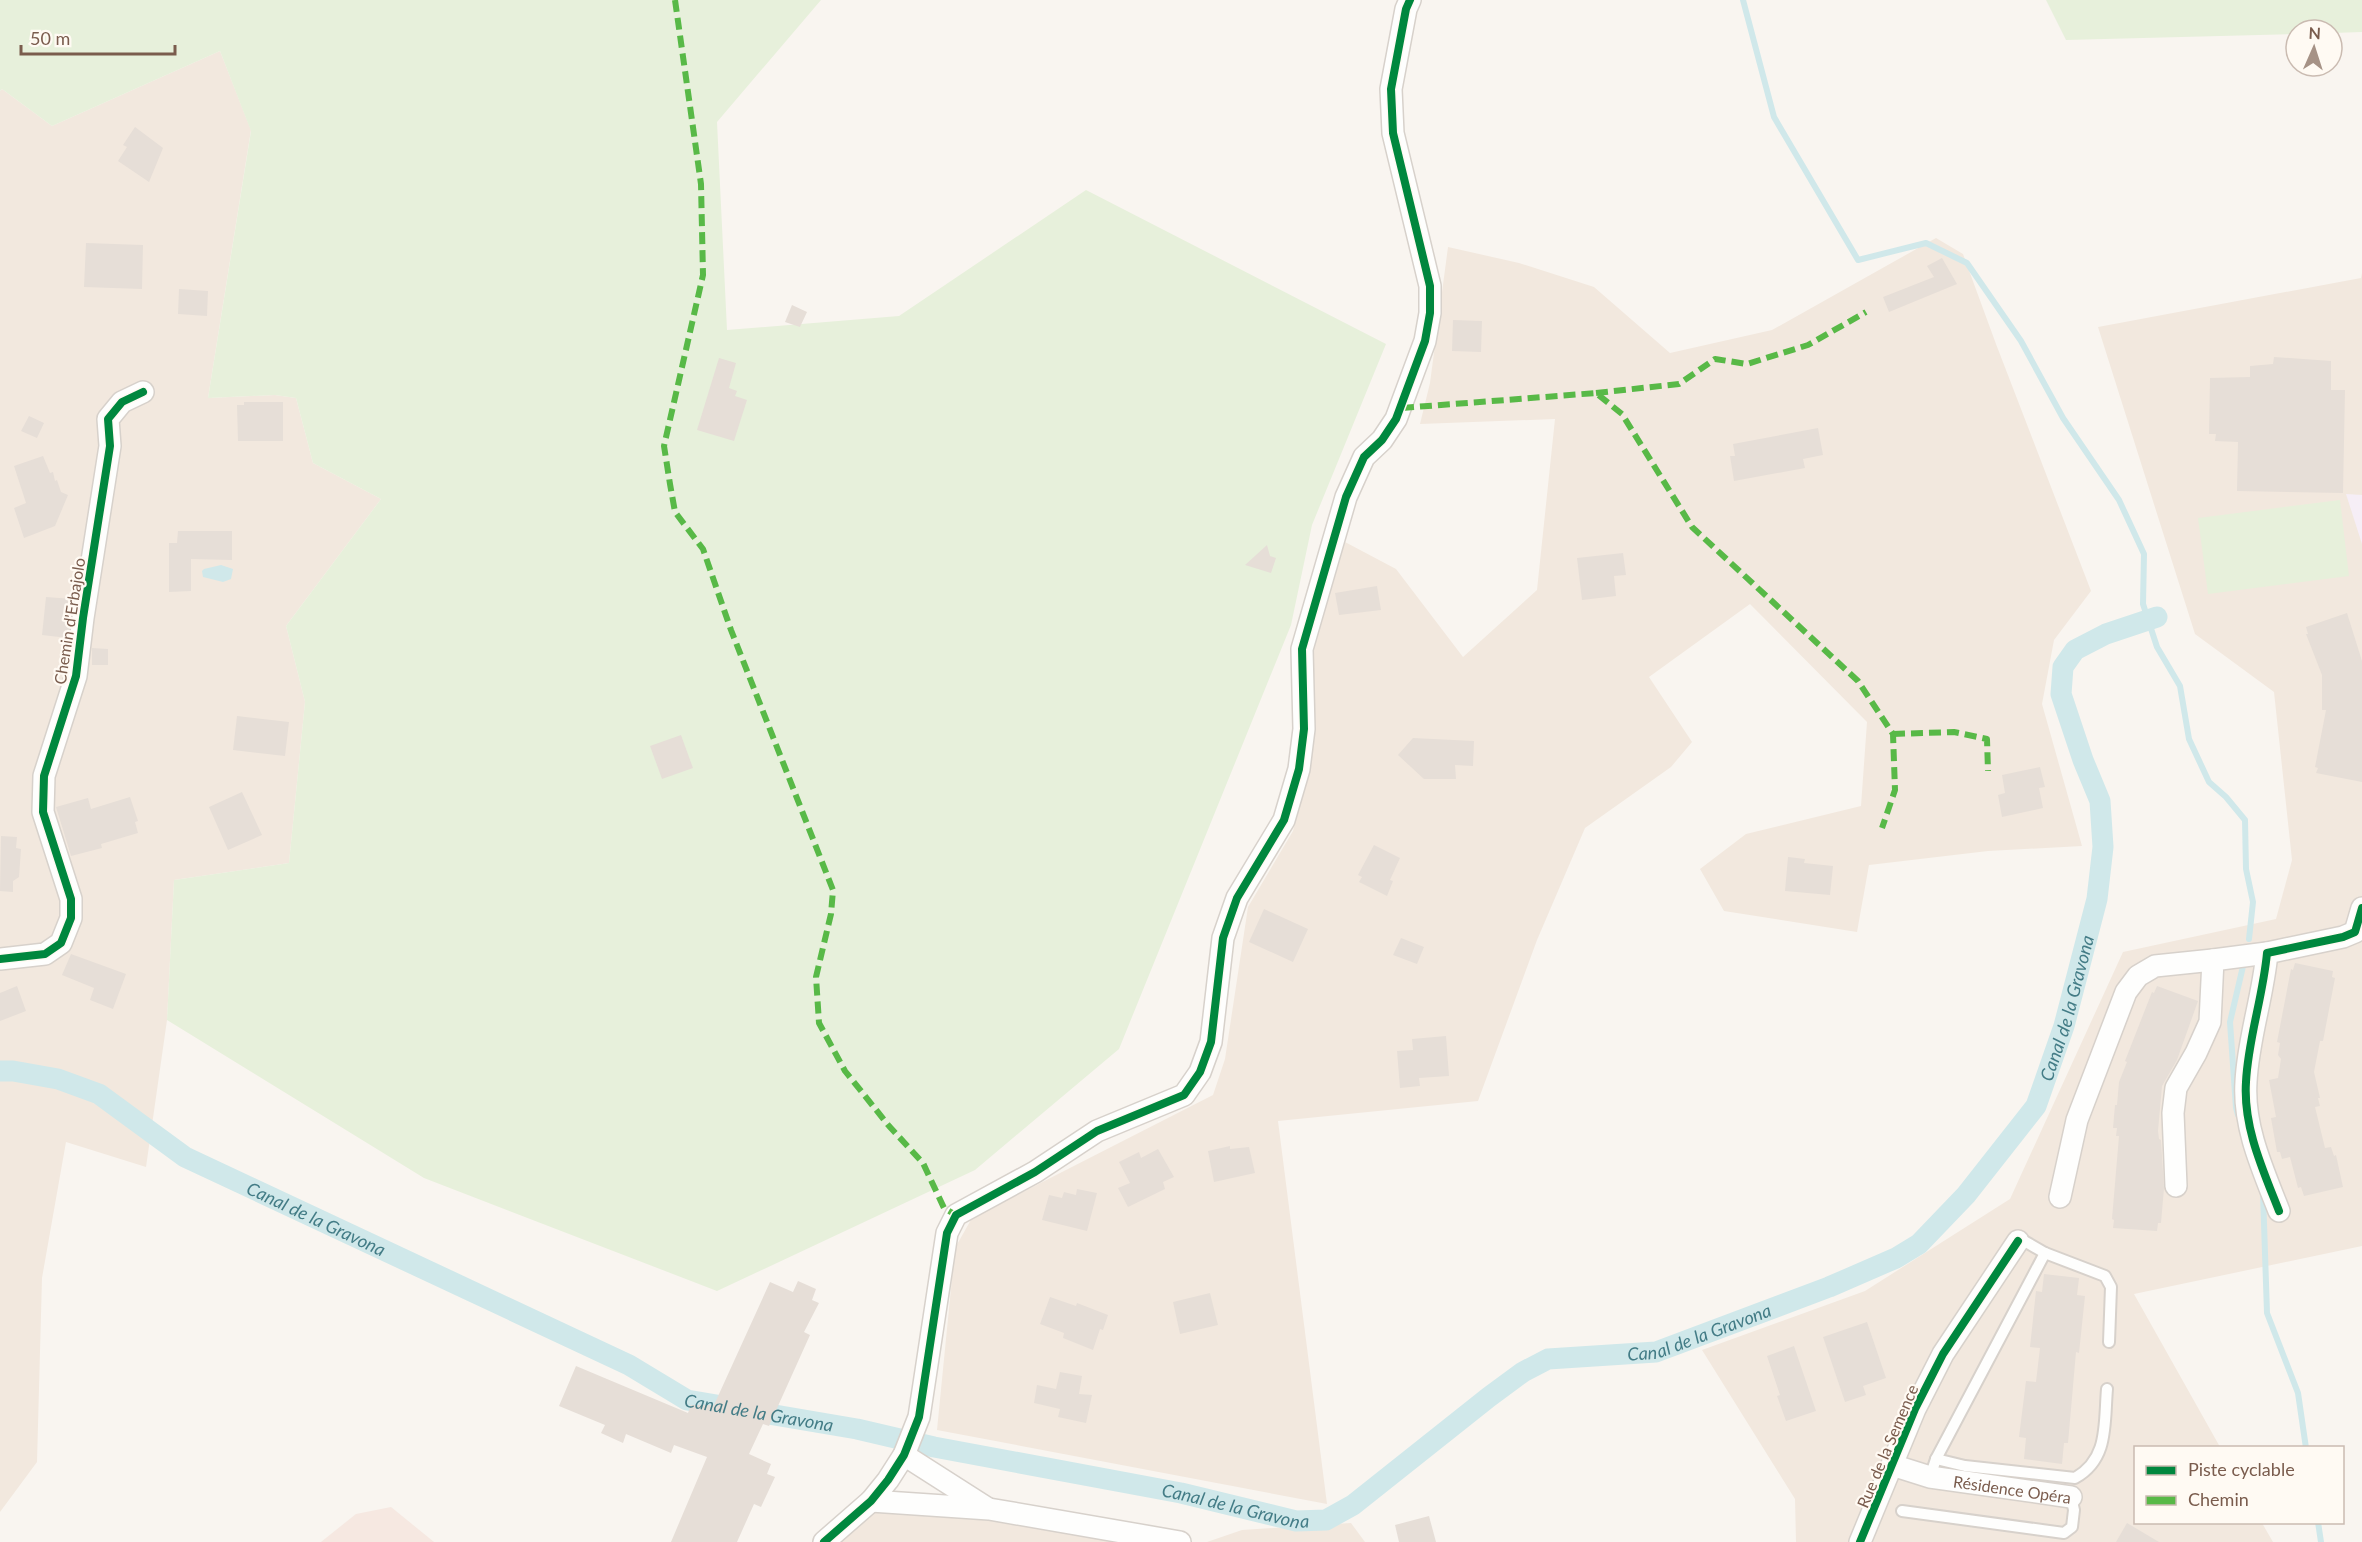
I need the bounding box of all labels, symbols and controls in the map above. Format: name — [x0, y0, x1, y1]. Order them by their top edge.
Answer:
scale bar — [21, 18, 176, 56]
north arrow — [2284, 18, 2344, 78]
text: N — [2308, 23, 2321, 42]
text: 50 m — [30, 27, 70, 49]
street label: Chemin d'Erbajolo — [50, 556, 88, 686]
water label: Canal de la Gravona — [2035, 933, 2098, 1084]
water label: Canal de la Gravona — [243, 1177, 389, 1260]
water label: Canal de la Gravona — [1627, 1299, 1774, 1365]
street label: Rue de la Semence — [1852, 1382, 1922, 1510]
water label: Canal de la Gravona — [683, 1389, 835, 1436]
legend — [2134, 1446, 2344, 1524]
text: Piste cyclable — [2188, 1458, 2295, 1480]
street label: Résidence Opéra — [1952, 1471, 2073, 1506]
water label: Canal de la Gravona — [1160, 1479, 1310, 1533]
text: Chemin — [2188, 1488, 2249, 1510]

